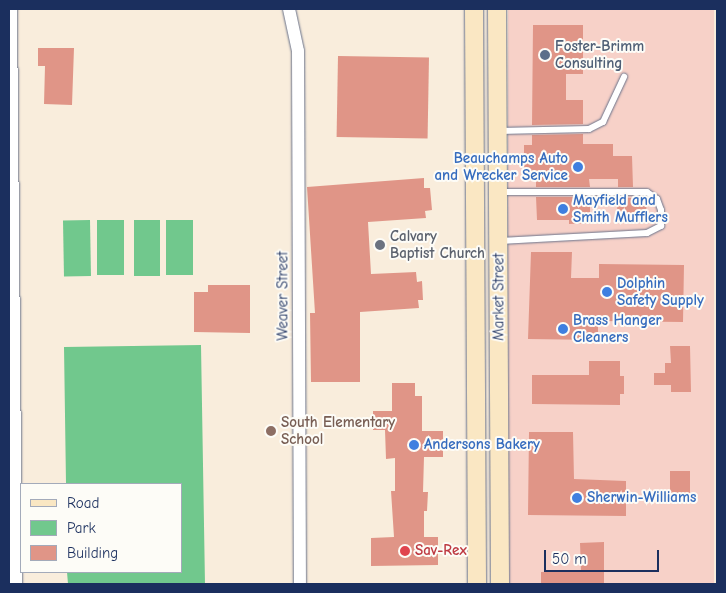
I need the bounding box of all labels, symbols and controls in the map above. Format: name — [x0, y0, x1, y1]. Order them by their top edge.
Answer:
place label: Foster-Brimm Consulting — [555, 37, 644, 72]
marker: Foster-Brimm Consulting — [539, 49, 551, 61]
place label: Beauchamps Auto and Wrecker Service — [434, 149, 568, 184]
marker: Beauchamps Auto and Wrecker Service — [572, 161, 584, 173]
place label: Mayfield and Smith Mufflers — [573, 191, 668, 226]
marker: Mayfield and Smith Mufflers — [557, 203, 569, 215]
place label: Calvary Baptist Church — [390, 227, 485, 262]
marker: Calvary Baptist Church — [374, 239, 386, 251]
street label: Weaver Street — [274, 251, 292, 341]
street label: Market Street — [490, 253, 508, 341]
place label: Dolphin Safety Supply — [617, 274, 704, 309]
marker: Dolphin Safety Supply — [601, 286, 613, 298]
place label: Brass Hanger Cleaners — [573, 311, 662, 346]
marker: Brass Hanger Cleaners — [557, 323, 569, 335]
place label: South Elementary School — [281, 413, 395, 448]
marker: South Elementary School — [265, 425, 277, 437]
place label: Andersons Bakery — [424, 436, 540, 454]
marker: Andersons Bakery — [408, 439, 420, 451]
legend — [20, 483, 182, 573]
place label: Sherwin-Williams — [587, 489, 696, 507]
marker: Sherwin-Williams — [571, 492, 583, 504]
text: Road — [67, 494, 99, 512]
text: Park — [67, 519, 96, 537]
scale bar — [546, 540, 661, 572]
place label: Sav-Rex — [415, 542, 467, 560]
text: Building — [67, 544, 118, 562]
marker: Sav-Rex — [399, 545, 411, 557]
text: 50 m — [552, 550, 587, 568]

